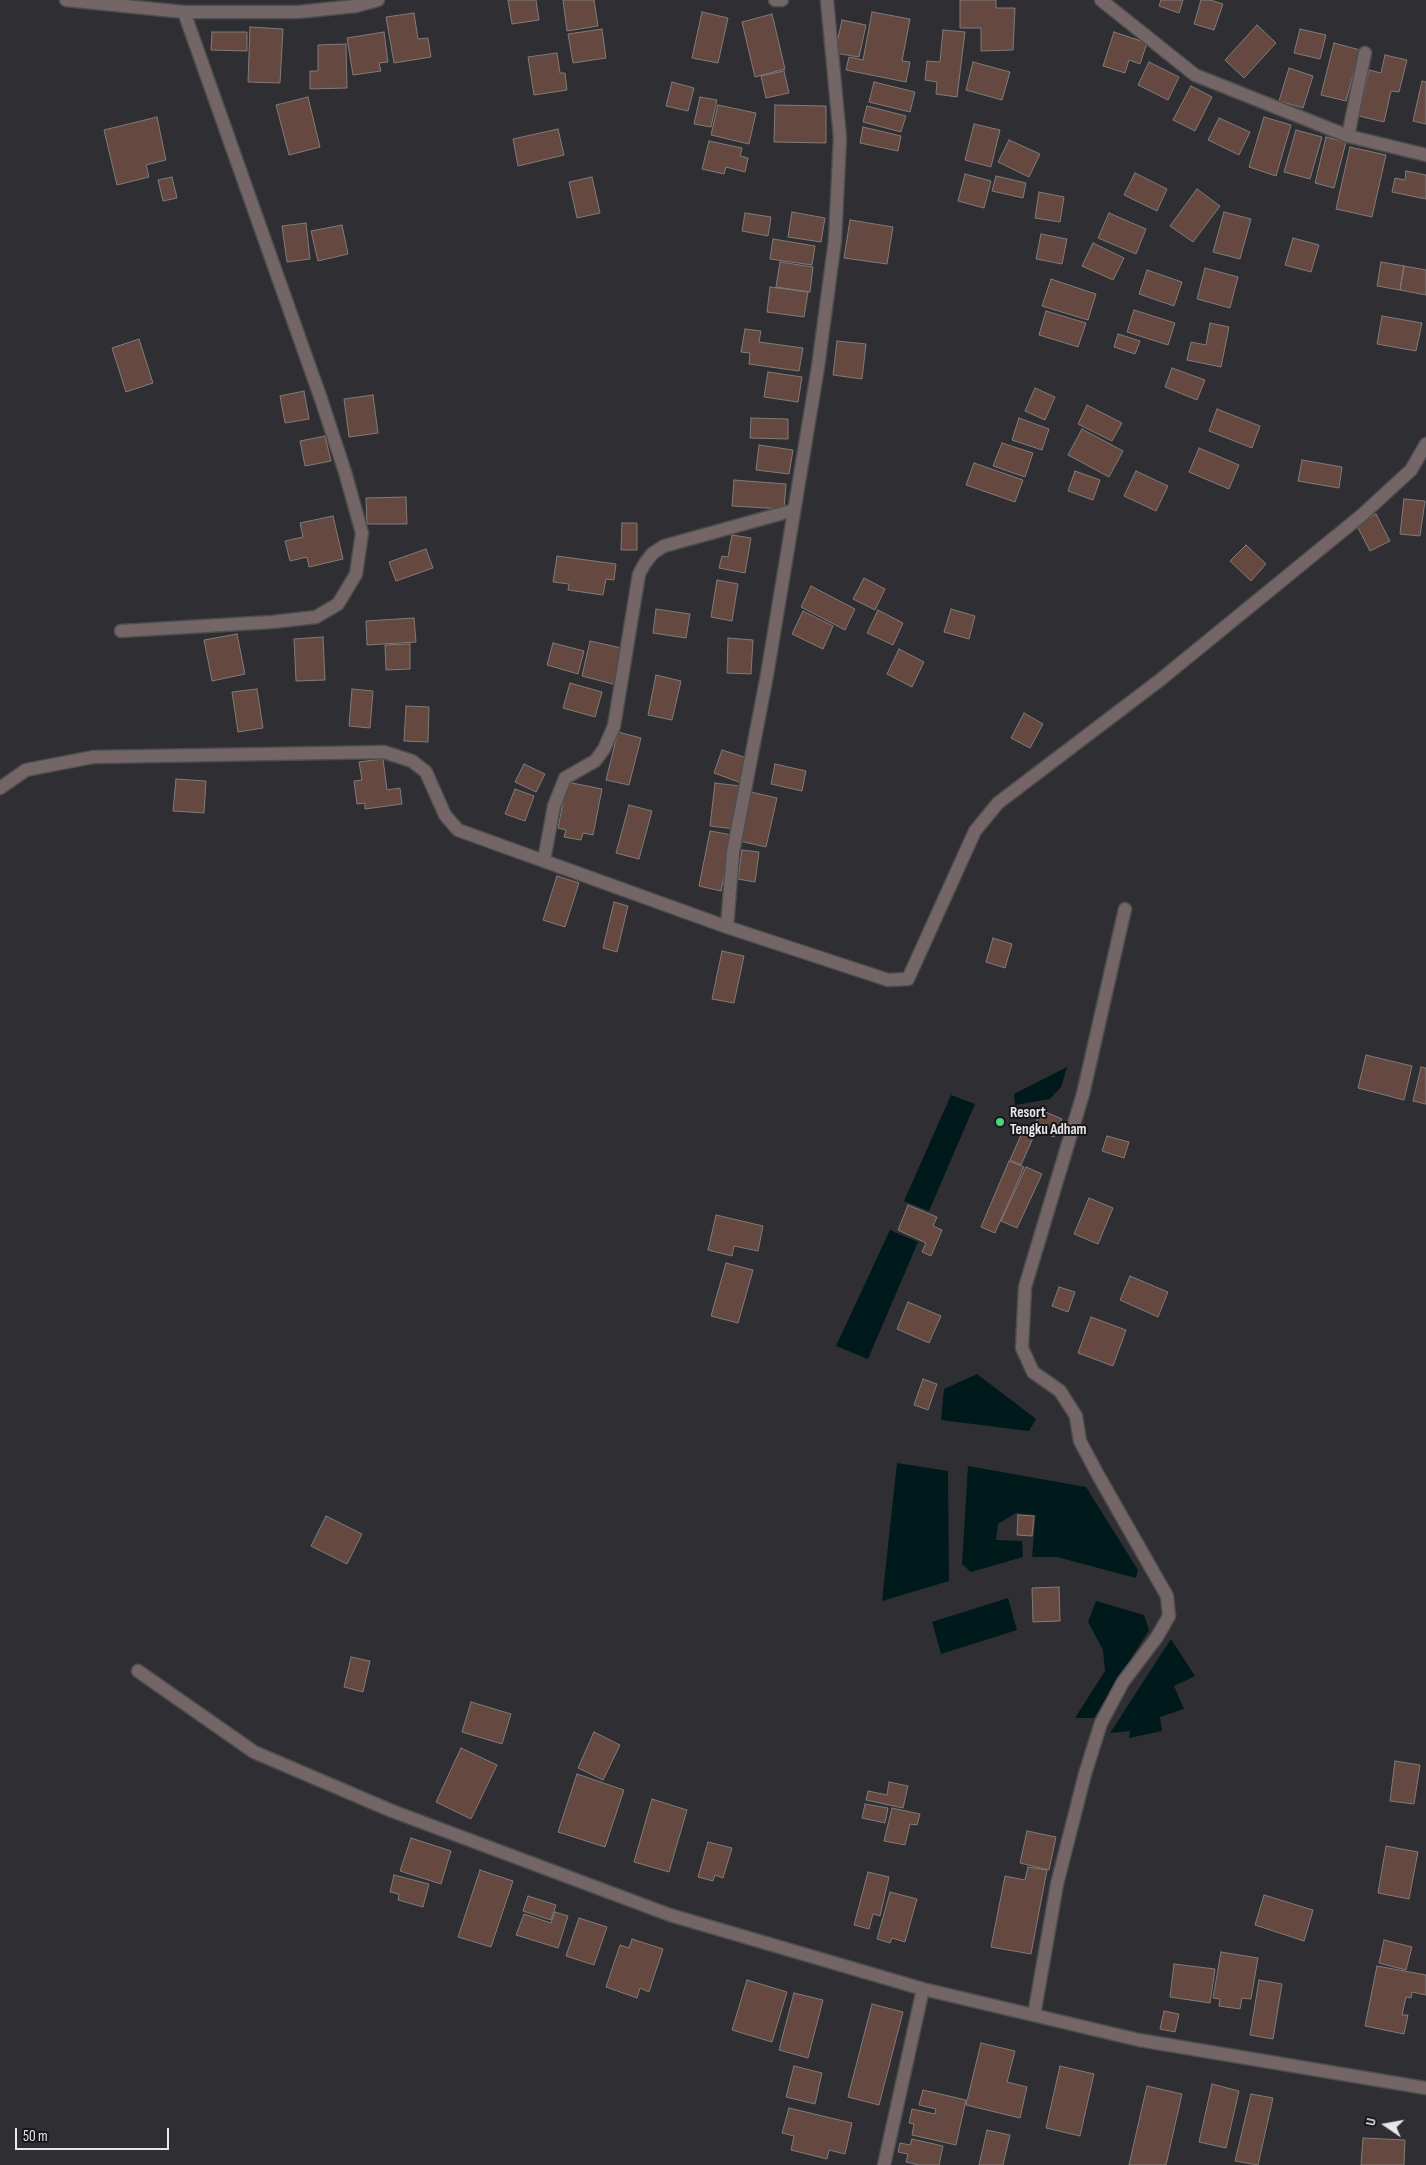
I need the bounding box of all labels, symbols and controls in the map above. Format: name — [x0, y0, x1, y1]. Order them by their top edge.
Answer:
place label: Resort Tengku Adham — [1010, 1104, 1087, 1139]
marker: Resort Tengku Adham — [994, 1116, 1006, 1128]
north arrow — [1361, 2100, 1411, 2150]
text: U — [1362, 2116, 1380, 2127]
scale bar — [18, 2118, 171, 2150]
text: 50 m — [23, 2127, 48, 2146]

